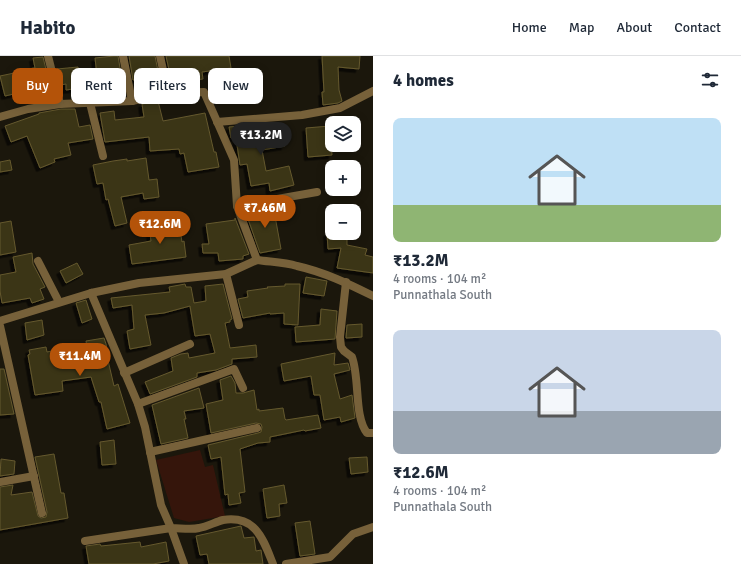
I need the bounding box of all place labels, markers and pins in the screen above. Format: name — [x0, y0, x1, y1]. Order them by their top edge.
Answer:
pin: ₹13.2M — [228, 122, 294, 156]
pin: ₹7.46M — [232, 195, 298, 229]
pin: ₹12.6M — [127, 211, 193, 245]
pin: ₹11.4M — [47, 343, 113, 377]

